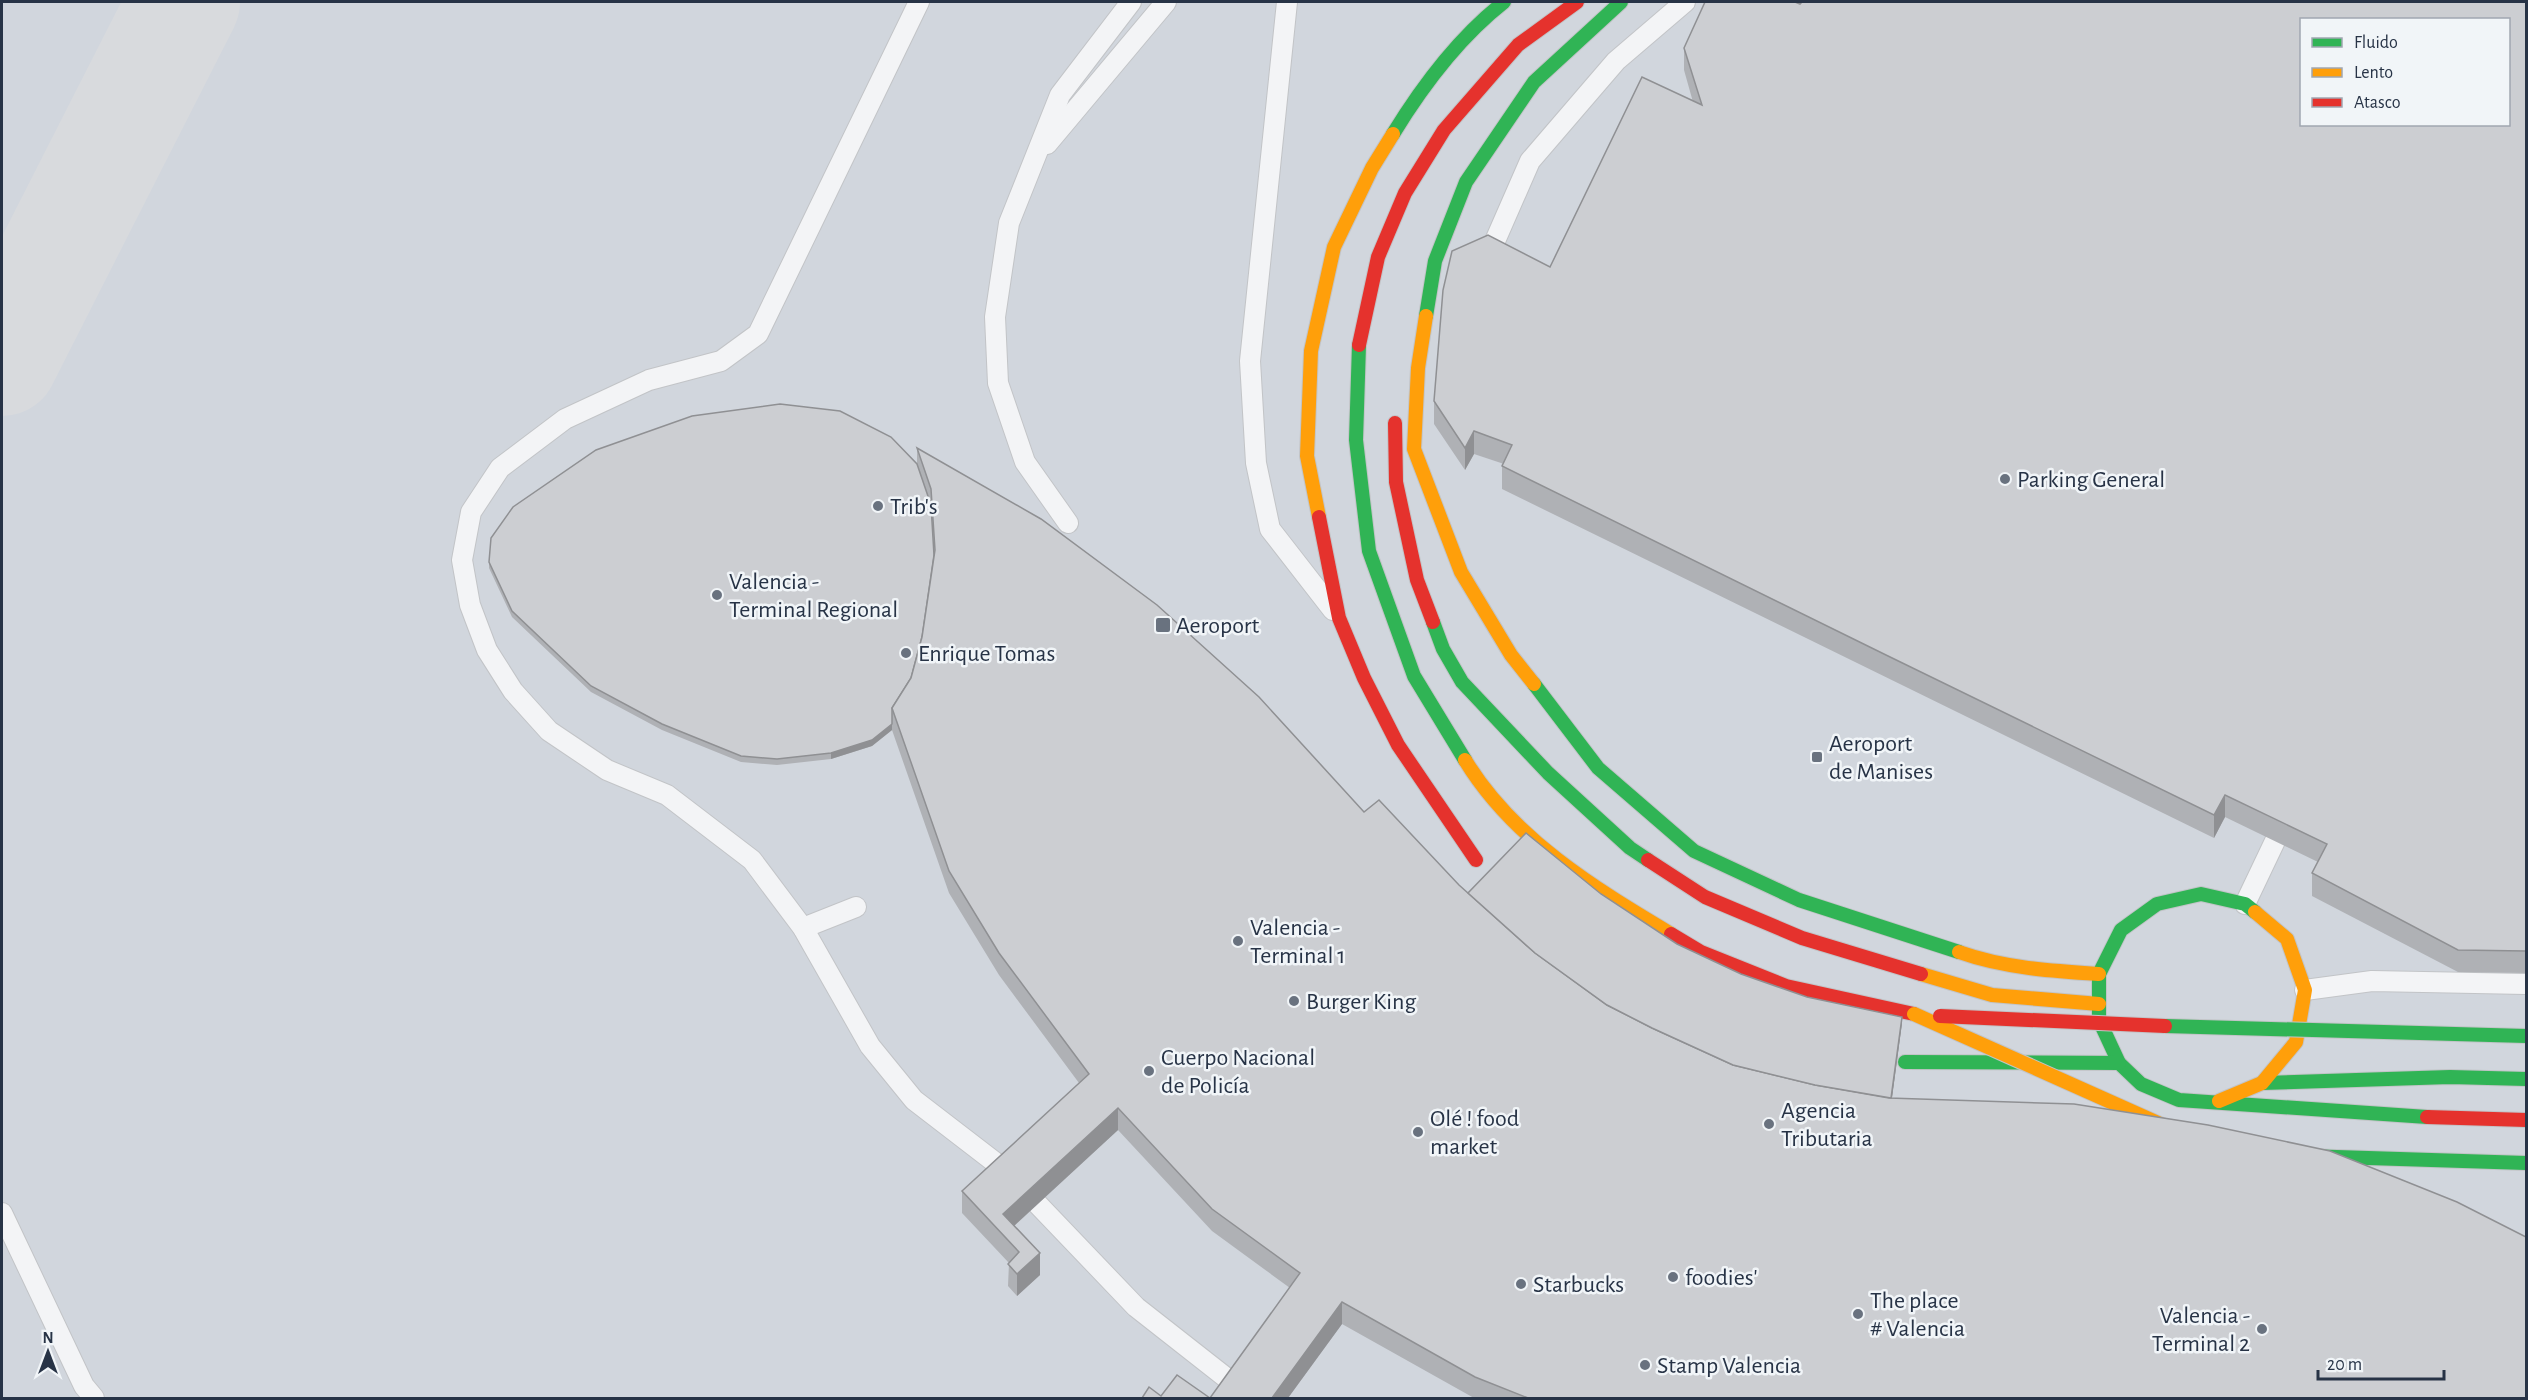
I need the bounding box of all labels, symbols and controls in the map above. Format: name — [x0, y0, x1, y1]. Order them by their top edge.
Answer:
legend — [2300, 18, 2510, 126]
text: Fluido — [2354, 34, 2398, 52]
text: Lento — [2354, 64, 2393, 82]
text: Atasco — [2354, 94, 2401, 112]
place label: Parking General — [2017, 468, 2165, 492]
marker: Parking General — [1998, 472, 2012, 486]
place label: Trib's — [890, 495, 938, 519]
marker: Trib's — [871, 499, 885, 513]
place label: Valencia - Terminal Regional — [729, 570, 898, 622]
marker: Valencia - Terminal Regional — [710, 588, 724, 602]
place label: Aeroport — [1176, 614, 1260, 638]
marker: Aeroport — [1154, 616, 1172, 634]
place label: Enrique Tomas — [918, 642, 1055, 666]
marker: Enrique Tomas — [899, 646, 913, 660]
place label: Aeroport de Manises — [1829, 732, 1933, 784]
marker: Aeroport de Manises — [1810, 750, 1824, 764]
place label: Valencia - Terminal 1 — [1250, 916, 1346, 968]
marker: Valencia - Terminal 1 — [1231, 934, 1245, 948]
place label: Burger King — [1306, 990, 1416, 1014]
marker: Burger King — [1287, 994, 1301, 1008]
place label: Cuerpo Nacional de Policía — [1161, 1046, 1315, 1098]
marker: Cuerpo Nacional de Policía — [1142, 1064, 1156, 1078]
place label: Agencia Tributaria — [1781, 1099, 1873, 1151]
place label: Olé ! food market — [1430, 1107, 1519, 1159]
marker: Agencia Tributaria — [1762, 1117, 1776, 1131]
marker: Olé ! food market — [1411, 1125, 1425, 1139]
place label: foodies' — [1685, 1266, 1758, 1290]
marker: foodies' — [1666, 1270, 1680, 1284]
place label: Starbucks — [1533, 1273, 1624, 1297]
marker: Starbucks — [1514, 1277, 1528, 1291]
place label: The place # Valencia — [1870, 1289, 1965, 1341]
place label: Valencia - Terminal 2 — [2152, 1304, 2250, 1356]
marker: The place # Valencia — [1851, 1307, 1865, 1321]
north arrow — [18, 1322, 78, 1382]
marker: Valencia - Terminal 2 — [2255, 1322, 2269, 1336]
text: N — [42, 1330, 54, 1346]
scale bar — [2318, 1343, 2444, 1381]
place label: Stamp Valencia — [1657, 1354, 1801, 1378]
text: 20 m — [2327, 1356, 2362, 1374]
marker: Stamp Valencia — [1638, 1358, 1652, 1372]

